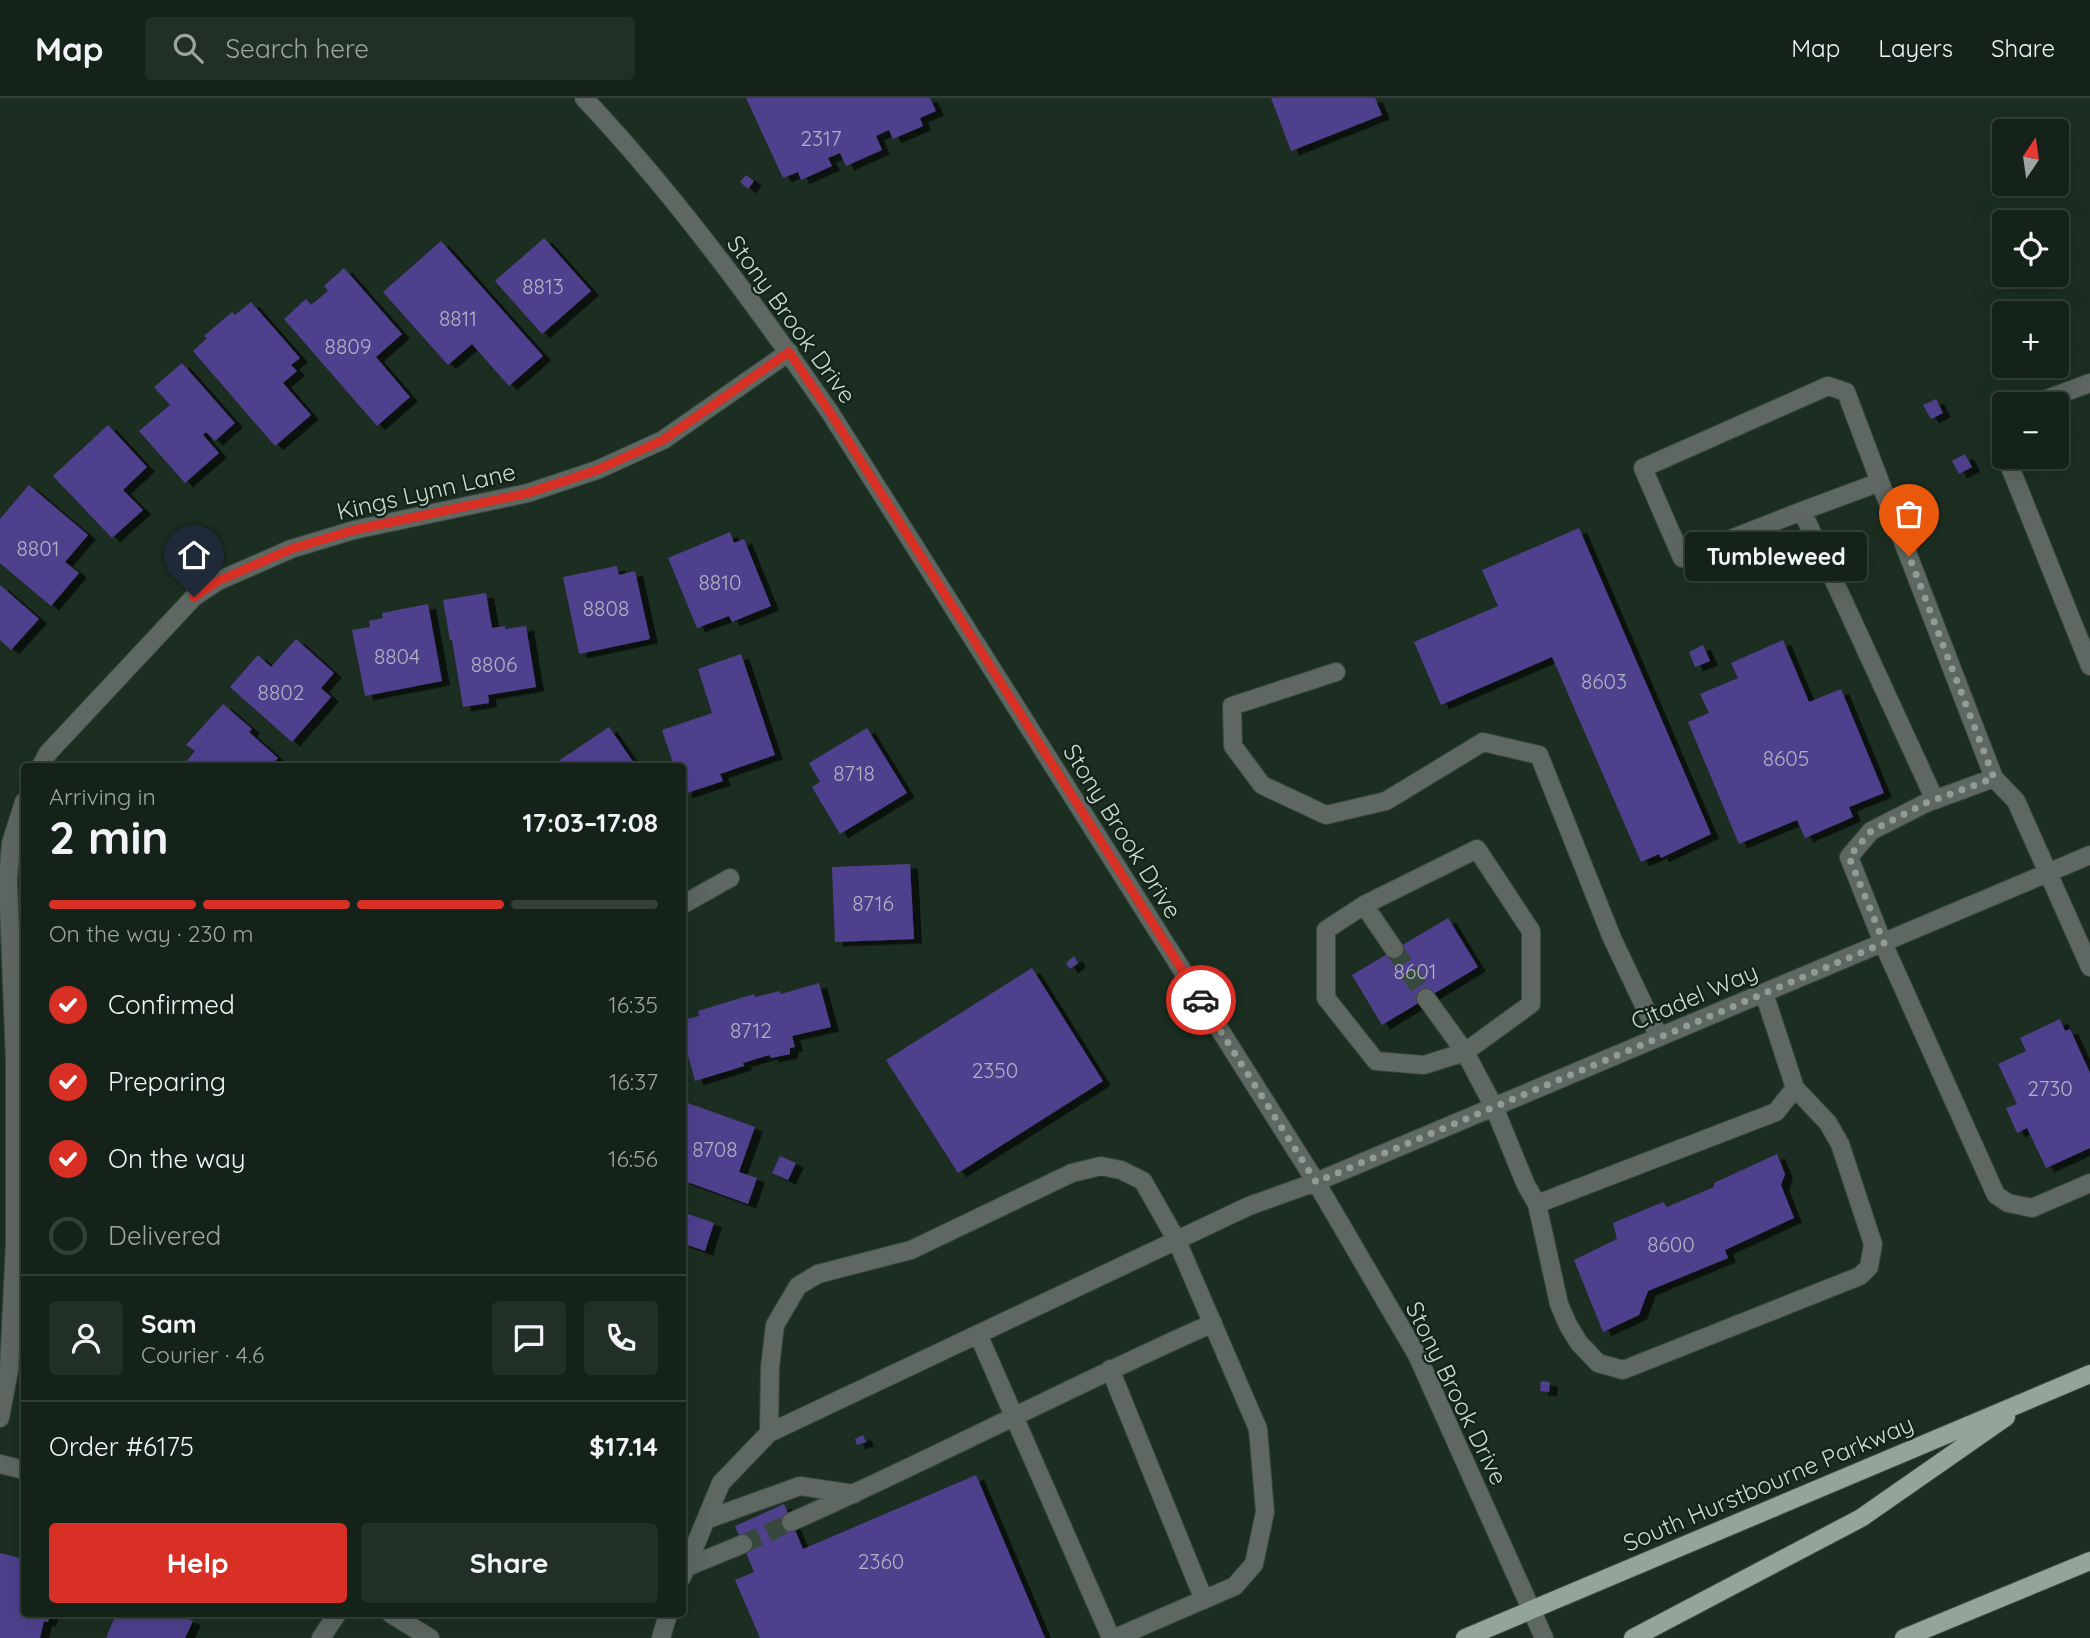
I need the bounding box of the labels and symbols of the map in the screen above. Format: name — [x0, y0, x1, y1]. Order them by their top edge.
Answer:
north arrow — [1992, 119, 2068, 196]
house number: 2317 — [800, 125, 842, 151]
street label: Stony Brook Drive — [721, 229, 863, 409]
house number: 8813 — [522, 273, 564, 299]
house number: 8811 — [439, 305, 477, 331]
house number: 8809 — [325, 333, 371, 359]
street label: Kings Lynn Lane — [334, 456, 518, 526]
pin — [1879, 484, 1939, 556]
pin — [164, 525, 224, 597]
callout: Tumbleweed — [1685, 532, 1867, 580]
house number: 8801 — [17, 535, 59, 561]
house number: 8810 — [699, 569, 741, 595]
house number: 8808 — [583, 595, 629, 621]
house number: 8804 — [374, 643, 420, 669]
house number: 8806 — [471, 651, 517, 677]
house number: 8603 — [1581, 668, 1627, 694]
house number: 8802 — [258, 679, 304, 705]
street label: Stony Brook Drive — [1057, 738, 1189, 924]
house number: 8605 — [1763, 745, 1809, 771]
house number: 8718 — [833, 760, 875, 786]
house number: 8716 — [852, 890, 894, 916]
street label: Citadel Way — [1626, 956, 1762, 1036]
house number: 8601 — [1394, 958, 1436, 984]
courier — [1166, 965, 1236, 1035]
house number: 8712 — [730, 1017, 772, 1043]
house number: 2350 — [972, 1057, 1018, 1083]
house number: 2730 — [2027, 1075, 2073, 1101]
house number: 8708 — [692, 1136, 738, 1162]
house number: 8600 — [1647, 1231, 1695, 1257]
street label: Stony Brook Drive — [1400, 1296, 1514, 1490]
street label: South Hurstbourne Parkway — [1618, 1408, 1918, 1558]
house number: 2360 — [858, 1548, 904, 1574]

